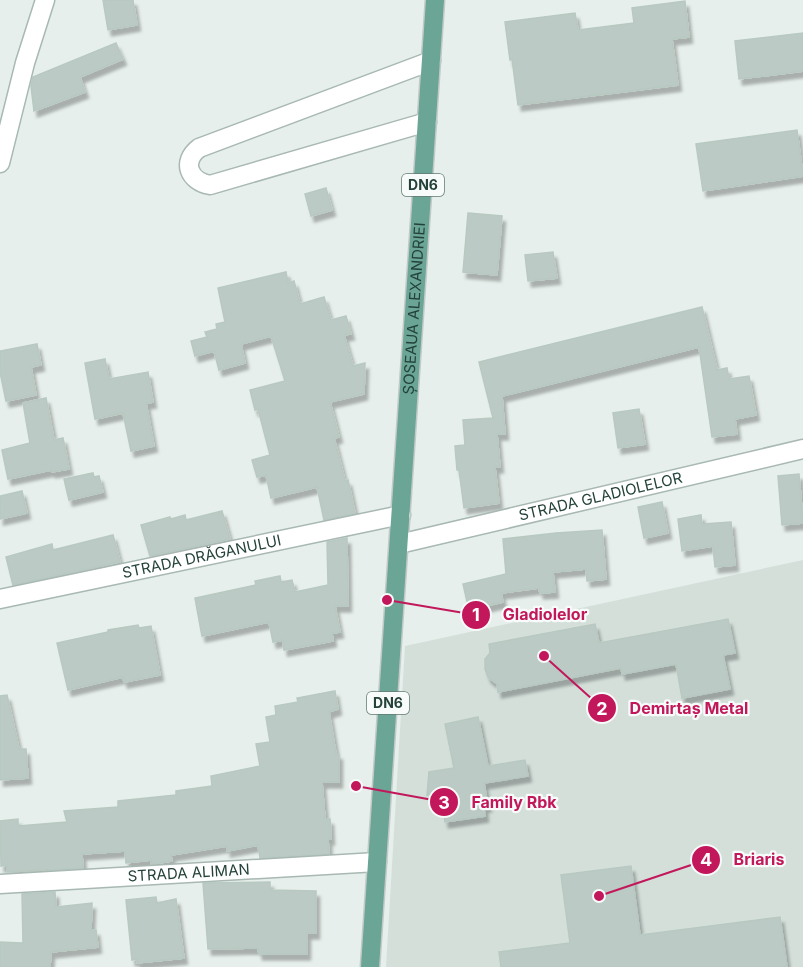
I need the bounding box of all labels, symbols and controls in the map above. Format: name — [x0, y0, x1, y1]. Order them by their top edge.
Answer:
road number: DN6 — [402, 174, 444, 196]
street label: ȘOSEAUA ALEXANDRIEI — [398, 222, 429, 395]
street label: STRADA GLADIOLELOR — [517, 468, 684, 525]
street label: STRADA DRĂGANULUI — [120, 530, 283, 582]
callout: Gladiolelor — [461, 598, 599, 632]
text: 1 — [472, 604, 480, 625]
text: Gladiolelor — [503, 604, 588, 624]
callout: Demirtaș Metal — [587, 691, 760, 725]
road number: DN6 — [367, 692, 409, 714]
text: 2 — [596, 698, 608, 719]
text: Demirtaș Metal — [630, 698, 748, 718]
callout: Family Rbk — [429, 785, 569, 819]
text: 3 — [438, 792, 450, 813]
text: Family Rbk — [471, 792, 557, 812]
callout: Briaris — [691, 843, 796, 877]
text: 4 — [700, 849, 712, 870]
text: Briaris — [734, 849, 784, 869]
street label: STRADA ALIMAN — [127, 859, 250, 886]

